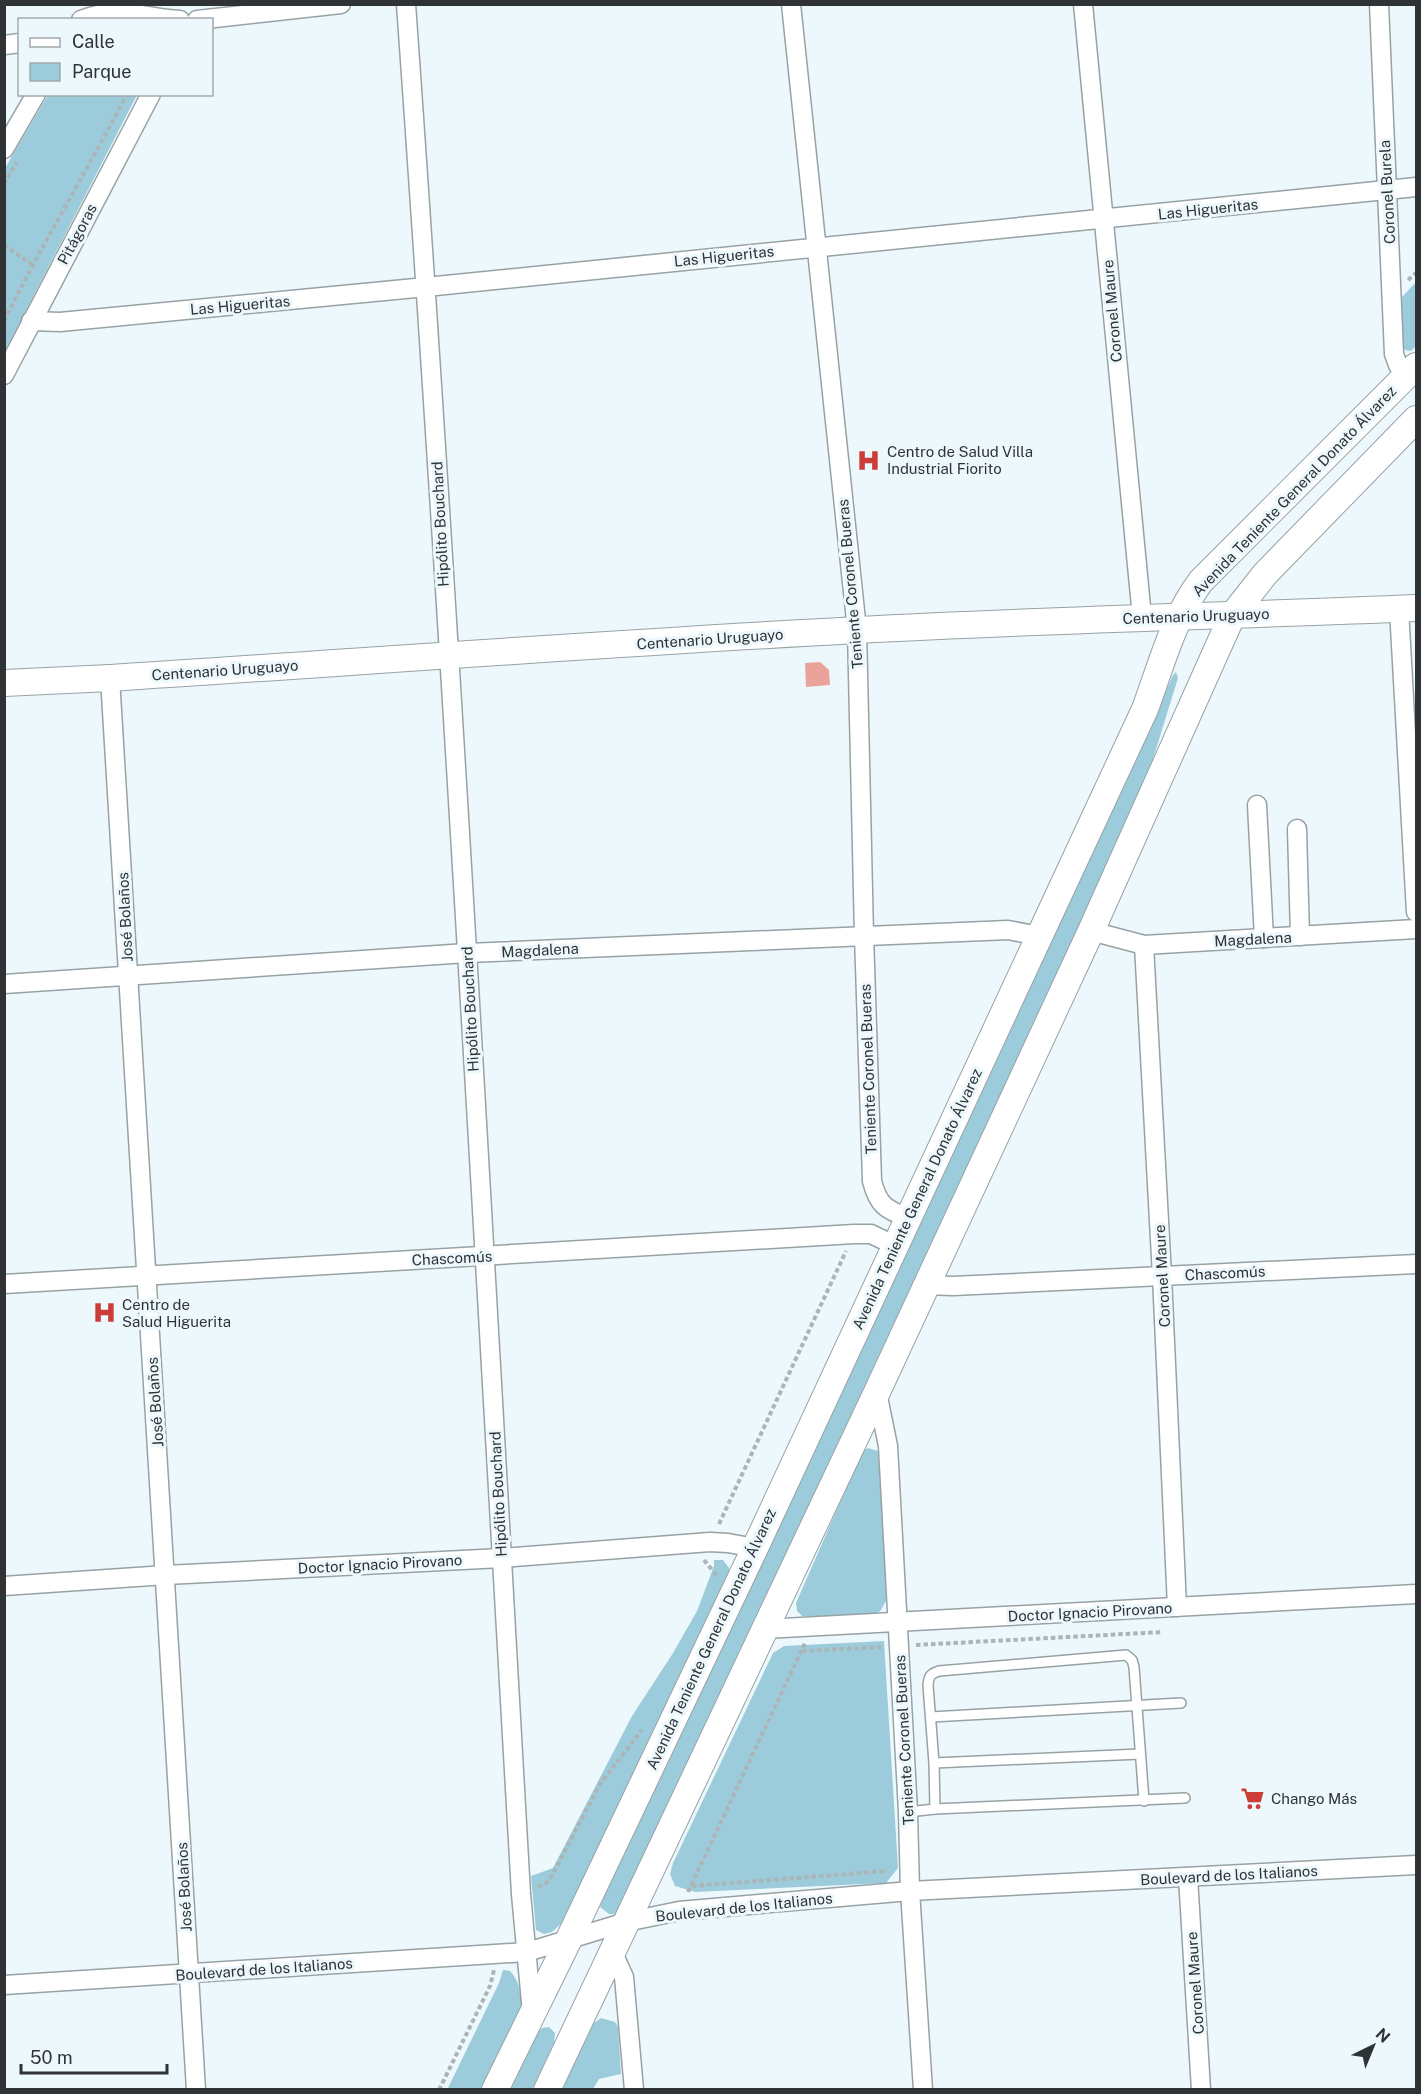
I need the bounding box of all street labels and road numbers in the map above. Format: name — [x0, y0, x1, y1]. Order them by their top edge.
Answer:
street label: Coronel Burela — [1376, 140, 1398, 244]
street label: Las Higueritas — [1157, 195, 1259, 223]
street label: Pitágoras — [54, 201, 100, 267]
street label: Las Higueritas — [673, 242, 775, 270]
street label: Coronel Maure — [1099, 259, 1125, 363]
street label: Las Higueritas — [189, 292, 291, 318]
street label: Avenida Teniente General Donato Álvarez — [1189, 382, 1399, 600]
street label: Hipólito Bouchard — [428, 461, 452, 587]
street label: Teniente Coronel Bueras — [834, 498, 866, 670]
street label: Centenario Uruguayo — [1122, 605, 1270, 627]
street label: Centenario Uruguayo — [636, 625, 784, 653]
street label: Centenario Uruguayo — [151, 656, 299, 684]
street label: José Bolaños — [114, 872, 136, 962]
street label: Magdalena — [1214, 928, 1292, 950]
street label: Magdalena — [501, 939, 579, 961]
street label: Hipólito Bouchard — [458, 946, 482, 1072]
street label: Teniente Coronel Bueras — [857, 984, 879, 1154]
street label: Avenida Teniente General Donato Álvarez — [849, 1066, 985, 1332]
street label: Coronel Maure — [1151, 1224, 1173, 1328]
street label: Chascomús — [411, 1247, 493, 1269]
street label: Chascomús — [1184, 1262, 1266, 1284]
street label: José Bolaños — [143, 1357, 167, 1447]
street label: Hipólito Bouchard — [486, 1431, 510, 1557]
street label: Avenida Teniente General Donato Álvarez — [643, 1506, 779, 1772]
street label: Doctor Ignacio Pirovano — [297, 1551, 463, 1577]
street label: Doctor Ignacio Pirovano — [1007, 1599, 1173, 1625]
street label: Teniente Coronel Bueras — [891, 1655, 917, 1825]
street label: José Bolaños — [173, 1842, 195, 1932]
street label: Boulevard de los Italianos — [1140, 1862, 1318, 1888]
street label: Boulevard de los Italianos — [655, 1889, 833, 1925]
street label: Coronel Maure — [1183, 1931, 1207, 2035]
street label: Boulevard de los Italianos — [175, 1954, 353, 1984]

